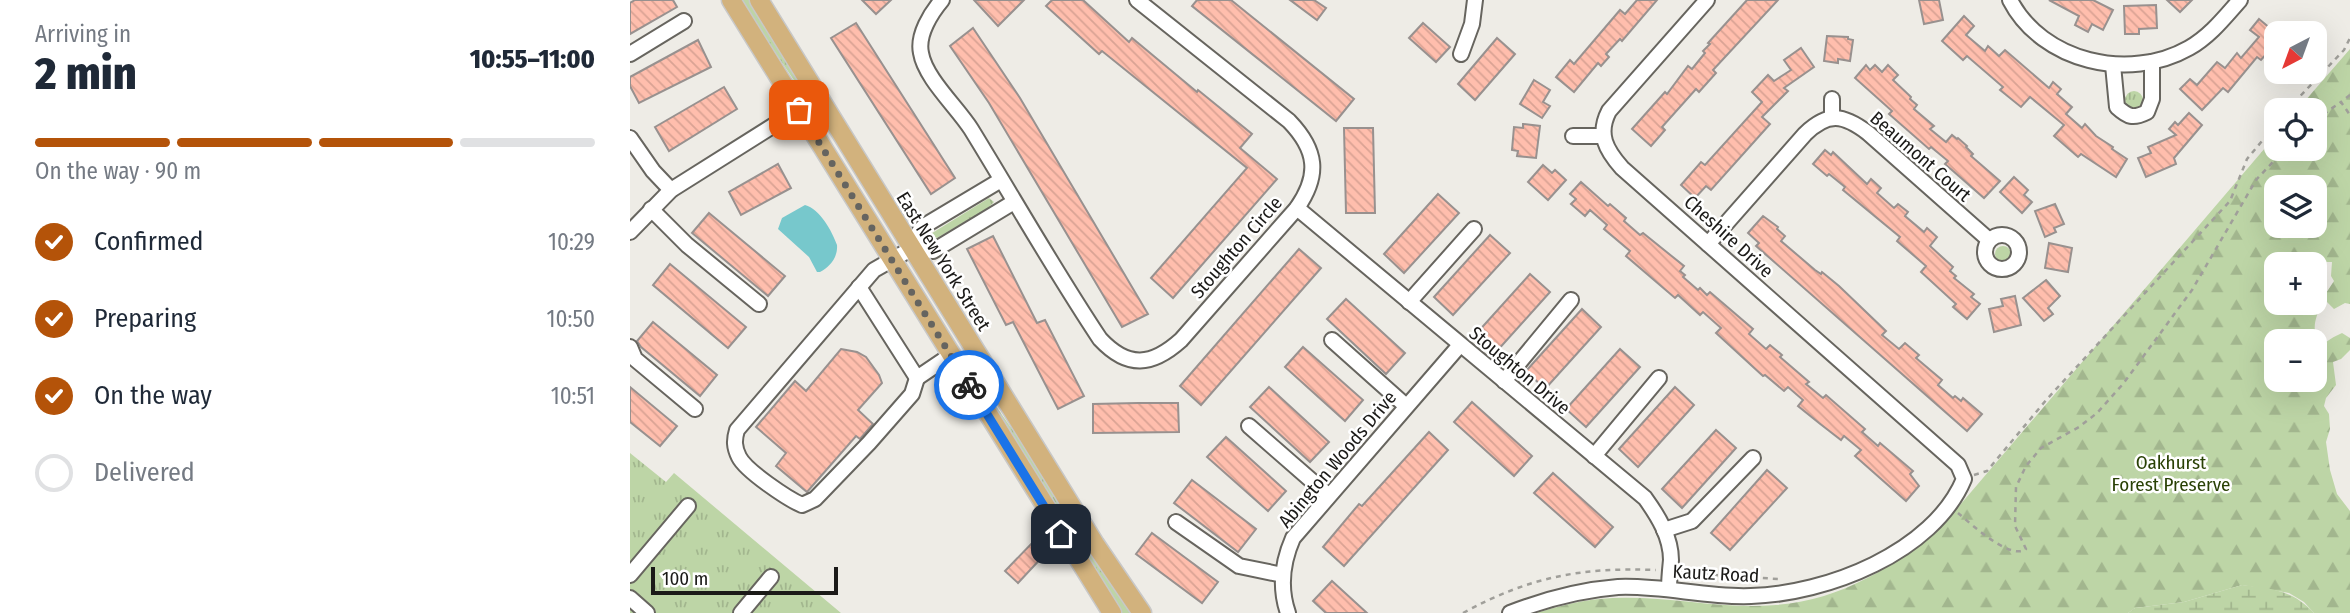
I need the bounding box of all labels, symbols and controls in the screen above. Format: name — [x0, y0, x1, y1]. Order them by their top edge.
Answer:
text: Arriving in — [35, 20, 131, 48]
north arrow — [2264, 21, 2328, 84]
map controls — [2264, 21, 2327, 392]
text: 10:55–11:00 — [470, 44, 595, 75]
text: 2 min — [35, 46, 137, 101]
pin — [769, 80, 829, 140]
icon: bag — [780, 91, 818, 129]
button: locate — [2264, 98, 2327, 161]
street label: Beaumont Court — [1866, 106, 1976, 207]
text: On the way · 90 m — [35, 157, 201, 185]
button: layers — [2264, 175, 2327, 238]
street label: East New York Street — [892, 188, 996, 336]
street label: Cheshire Drive — [1679, 190, 1778, 282]
street label: Stoughton Circle — [1186, 192, 1287, 303]
icon: check — [35, 223, 73, 261]
text: Confirmed — [94, 226, 204, 257]
text: 10:29 — [548, 228, 595, 256]
button: + — [2264, 252, 2327, 315]
icon: check — [35, 300, 73, 338]
text: Preparing — [94, 303, 196, 334]
text: 10:50 — [547, 305, 595, 333]
street label: Stoughton Drive — [1464, 321, 1575, 419]
button: − — [2264, 329, 2327, 392]
courier — [934, 350, 1004, 420]
icon: bike — [950, 366, 988, 404]
icon: check — [35, 377, 73, 415]
text: On the way — [94, 380, 212, 411]
text: 10:51 — [551, 382, 595, 410]
street label: Abington Woods Drive — [1274, 386, 1401, 532]
park label: Oakhurst Forest Preserve — [2112, 451, 2230, 496]
text: Delivered — [94, 457, 195, 488]
pin — [1031, 504, 1091, 564]
icon: home — [1042, 515, 1080, 553]
street label: Kautz Road — [1672, 560, 1760, 587]
scale bar — [651, 564, 838, 596]
text: 100 m — [662, 567, 708, 590]

